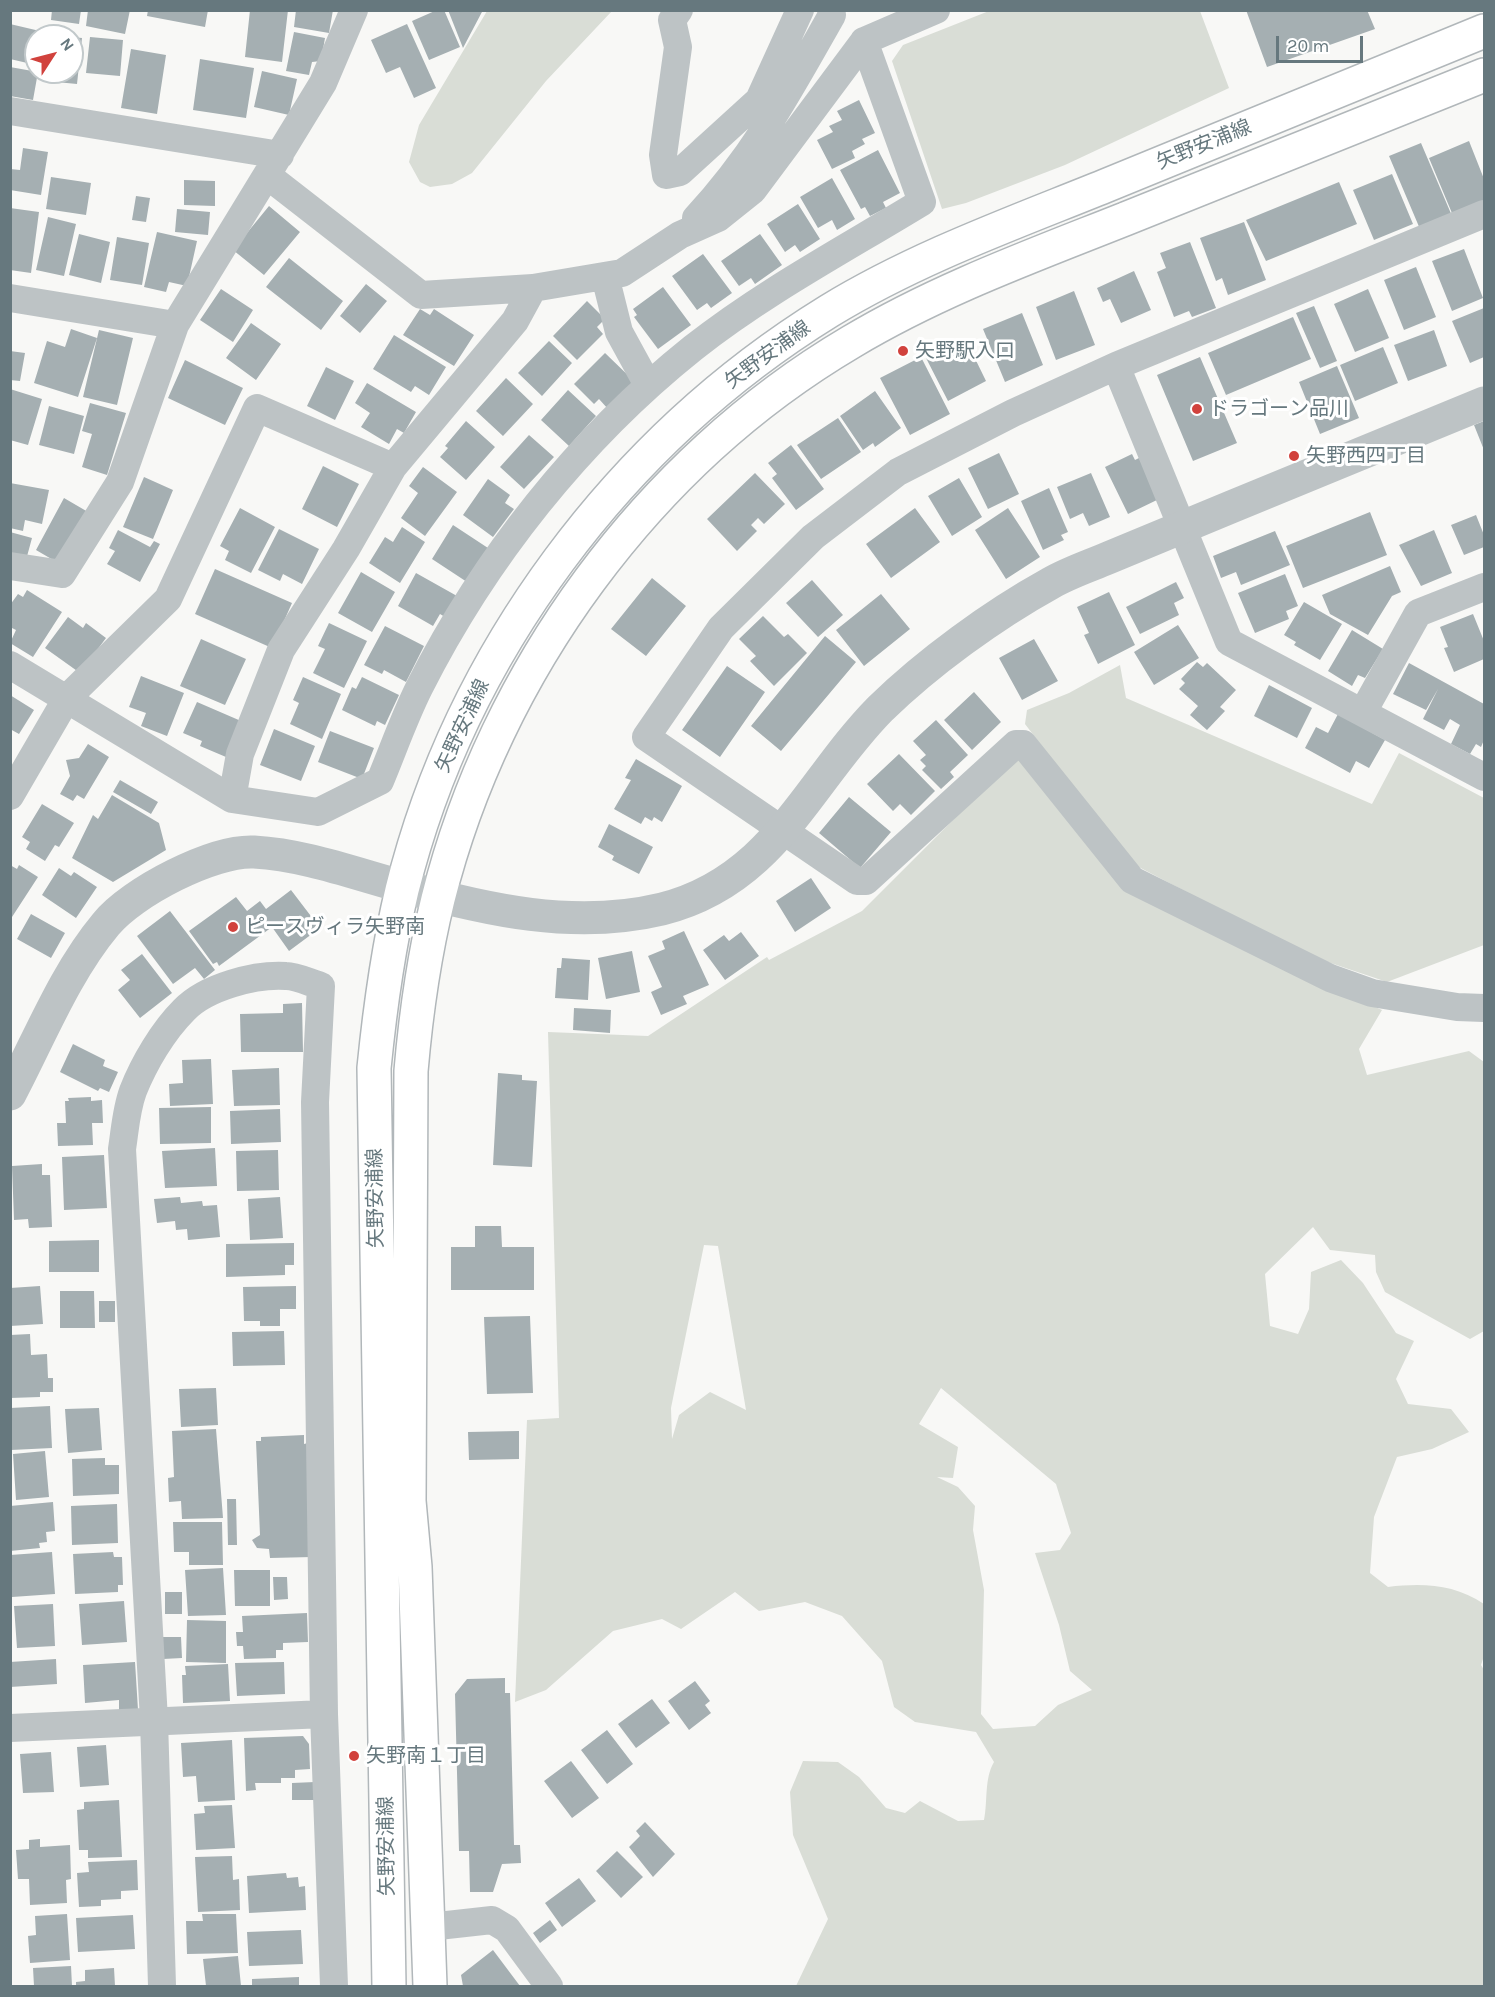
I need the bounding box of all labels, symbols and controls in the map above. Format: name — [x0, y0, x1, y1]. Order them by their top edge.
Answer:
north arrow — [24, 24, 84, 84]
scale bar — [1279, 24, 1366, 62]
text: N — [56, 34, 78, 55]
text: 20 m — [1287, 35, 1329, 57]
street label: 矢野安浦線 — [1153, 115, 1255, 175]
street label: 矢野安浦線 — [720, 316, 816, 394]
place label: 矢野駅入口 — [915, 339, 1015, 363]
marker: 矢野駅入口 — [896, 344, 910, 358]
place label: ドラゴーン品川 — [1209, 397, 1349, 421]
marker: ドラゴーン品川 — [1190, 402, 1204, 416]
place label: 矢野西四丁目 — [1306, 444, 1426, 468]
marker: 矢野西四丁目 — [1287, 449, 1301, 463]
street label: 矢野安浦線 — [431, 676, 495, 776]
place label: ピースヴィラ矢野南 — [245, 915, 425, 939]
marker: ピースヴィラ矢野南 — [226, 920, 240, 934]
street label: 矢野安浦線 — [363, 1148, 389, 1248]
place label: 矢野南１丁目 — [366, 1744, 486, 1768]
marker: 矢野南１丁目 — [347, 1749, 361, 1763]
street label: 矢野安浦線 — [374, 1796, 400, 1896]

